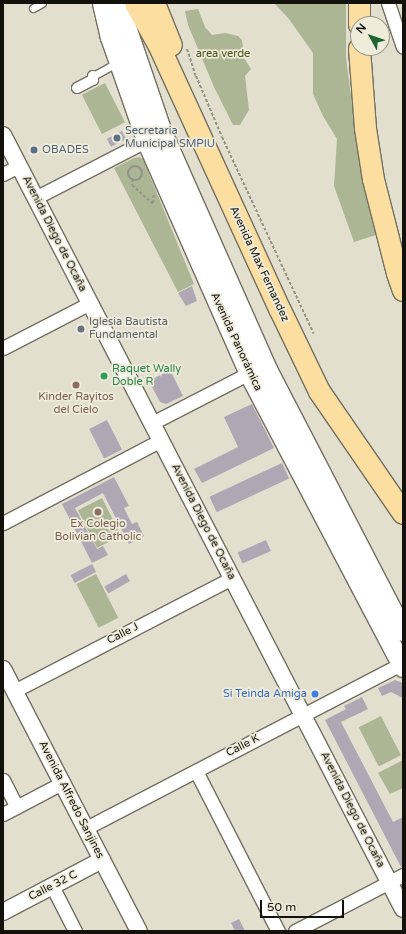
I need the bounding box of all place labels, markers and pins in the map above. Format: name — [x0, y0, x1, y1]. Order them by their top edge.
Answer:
place label: Secretaria Municipal SMPIU — [125, 125, 215, 151]
marker: Secretaria Municipal SMPIU — [112, 133, 122, 143]
place label: OBADES — [42, 143, 89, 157]
marker: OBADES — [29, 145, 39, 155]
place label: Iglesia Bautista Fundamental — [89, 316, 168, 342]
marker: Iglesia Bautista Fundamental — [76, 324, 86, 334]
place label: Raquet Wally Doble R — [112, 363, 181, 389]
marker: Raquet Wally Doble R — [99, 371, 109, 381]
marker: Kinder Rayitos del Cielo — [71, 380, 81, 390]
place label: Kinder Rayitos del Cielo — [38, 391, 114, 417]
marker: Ex Colegio Bolivian Catholic — [93, 507, 103, 517]
place label: Ex Colegio Bolivian Catholic — [55, 518, 141, 544]
place label: Si Teinda Amiga — [223, 687, 307, 701]
marker: Si Teinda Amiga — [310, 689, 320, 699]

